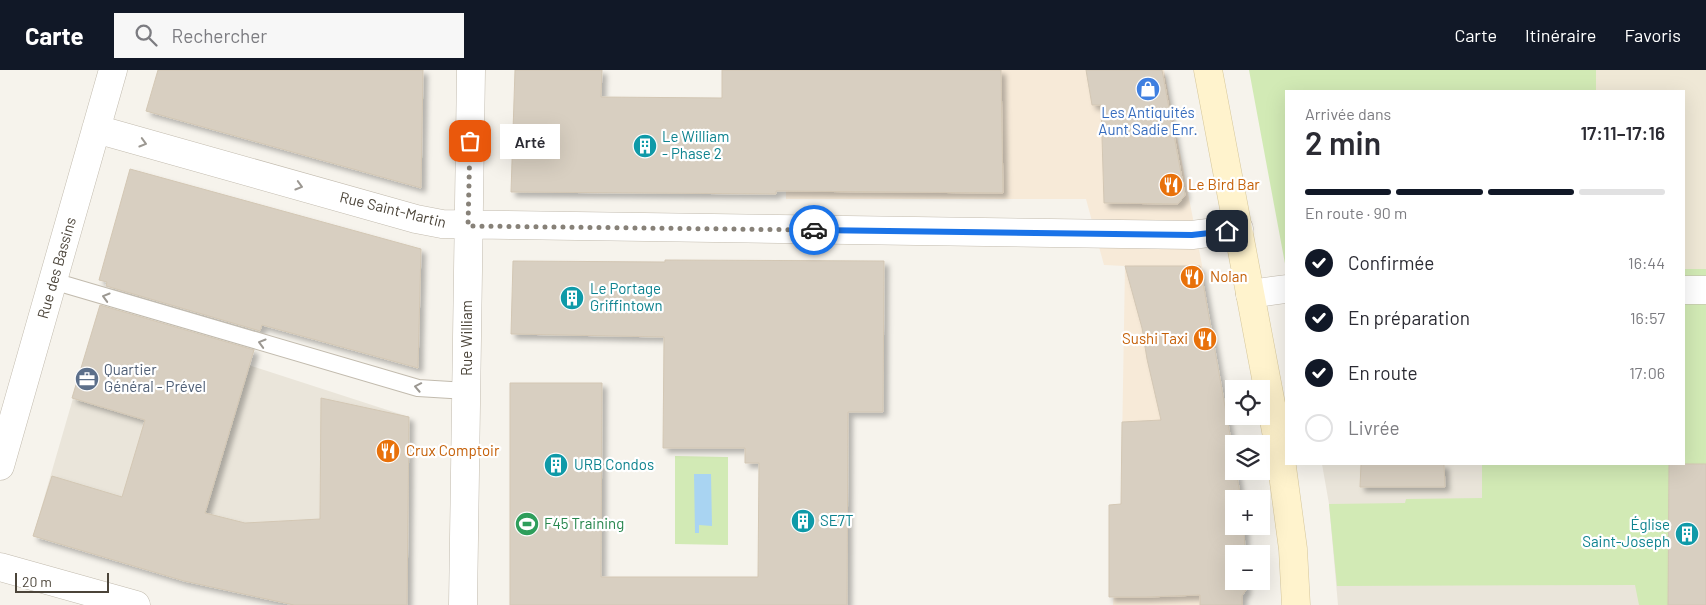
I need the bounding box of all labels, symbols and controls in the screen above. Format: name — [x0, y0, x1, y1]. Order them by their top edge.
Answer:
search box — [114, 13, 464, 58]
text: Carte — [25, 21, 84, 50]
icon: search — [132, 21, 160, 49]
text: Rechercher — [172, 24, 267, 47]
text: Carte — [1454, 24, 1497, 46]
text: Itinéraire — [1525, 24, 1596, 46]
text: Favoris — [1624, 24, 1681, 46]
shop icon: Les Antiquités Aunt Sadie Enr. — [1135, 76, 1161, 102]
place label: Les Antiquités Aunt Sadie Enr. — [1098, 103, 1198, 138]
text: Arrivée dans — [1305, 104, 1391, 123]
pin — [449, 120, 491, 162]
text: 17:11–17:16 — [1580, 121, 1665, 144]
text: 2 min — [1305, 123, 1381, 161]
callout: Arté — [500, 124, 560, 158]
icon: bag — [456, 127, 484, 155]
place label: Le William - Phase 2 — [662, 127, 729, 162]
text: Arté — [515, 132, 546, 151]
building icon: Le William - Phase 2 — [632, 133, 658, 159]
one-way arrow — [138, 137, 146, 147]
restaurant icon: Le Bird Bar — [1158, 172, 1184, 198]
place label: Le Bird Bar — [1188, 175, 1260, 193]
one-way arrow — [295, 180, 304, 191]
street label: Rue Saint-Martin — [338, 187, 448, 231]
text: En route · 90 m — [1305, 203, 1407, 222]
courier — [789, 205, 839, 255]
pin — [1206, 210, 1248, 252]
street label: Rue des Bassins — [33, 215, 79, 321]
icon: car — [800, 216, 828, 244]
icon: home — [1213, 217, 1241, 245]
icon: check — [1305, 249, 1333, 277]
text: Confirmée — [1348, 251, 1435, 274]
text: 16:44 — [1628, 253, 1665, 272]
restaurant icon: Nolan — [1179, 264, 1205, 290]
place label: Nolan — [1210, 267, 1248, 285]
place label: Le Portage Griffintown — [590, 279, 663, 314]
building icon: Le Portage Griffintown — [559, 285, 585, 311]
one-way arrow — [102, 293, 110, 303]
street label: Rue William — [457, 300, 475, 376]
icon: check — [1305, 304, 1333, 332]
text: En préparation — [1348, 306, 1470, 329]
text: 16:57 — [1630, 308, 1665, 327]
restaurant icon: Sushi Taxi — [1192, 326, 1218, 352]
place label: Sushi Taxi — [1122, 329, 1188, 347]
one-way arrow — [258, 338, 266, 348]
icon: check — [1305, 359, 1333, 387]
place label: Quartier Général - Prével — [104, 360, 206, 395]
text: En route — [1348, 361, 1418, 384]
text: 17:06 — [1629, 363, 1665, 382]
office icon: Quartier Général - Prével — [74, 366, 100, 392]
map controls — [1225, 380, 1270, 590]
button: locate — [1225, 380, 1270, 425]
one-way arrow — [414, 382, 423, 393]
text: Livrée — [1348, 416, 1400, 439]
button: layers — [1225, 435, 1270, 480]
restaurant icon: Crux Comptoir — [375, 438, 401, 464]
place label: Crux Comptoir — [406, 441, 500, 459]
building icon: URB Condos — [543, 452, 569, 478]
place label: URB Condos — [574, 455, 654, 473]
button: + — [1225, 490, 1270, 535]
building icon: SE7T — [790, 508, 816, 534]
sports icon: F45 Training — [514, 511, 540, 537]
place label: SE7T — [820, 511, 853, 529]
place label: F45 Training — [544, 514, 624, 532]
place label: Église Saint-Joseph — [1582, 515, 1670, 550]
building icon: Église Saint-Joseph — [1674, 521, 1700, 547]
button: − — [1225, 545, 1270, 590]
scale bar — [15, 570, 109, 593]
text: 20 m — [22, 573, 52, 590]

